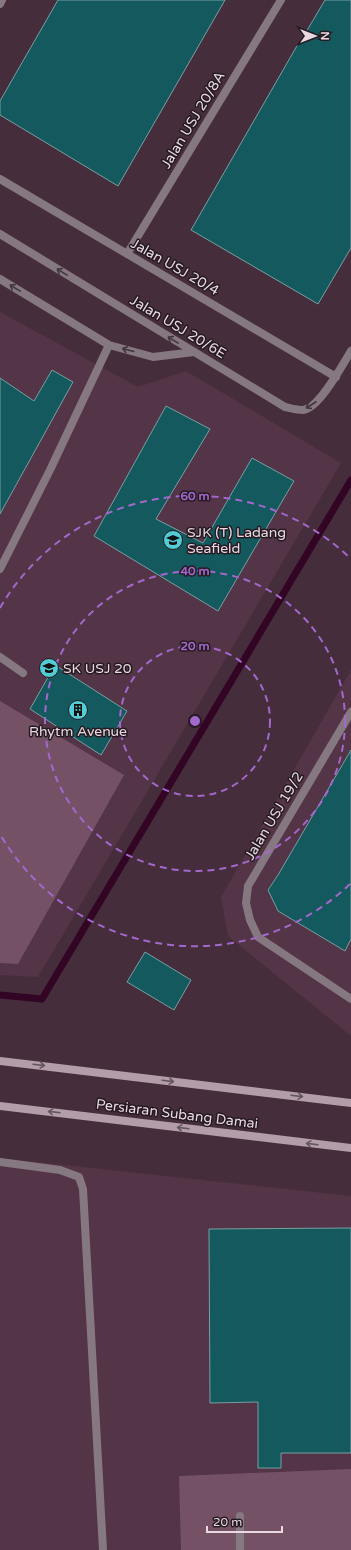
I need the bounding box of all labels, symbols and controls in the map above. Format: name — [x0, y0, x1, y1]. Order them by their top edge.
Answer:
north arrow — [295, 16, 335, 56]
text: N — [318, 32, 331, 40]
street label: Jalan USJ 20/8A — [157, 68, 229, 172]
street label: Jalan USJ 20/4 — [128, 235, 222, 299]
one-way arrow — [56, 268, 68, 276]
one-way arrow — [9, 283, 21, 291]
street label: Jalan USJ 20/6E — [127, 292, 229, 362]
one-way arrow — [167, 335, 179, 343]
one-way arrow — [122, 346, 135, 353]
one-way arrow — [305, 402, 317, 410]
text: 60 m — [180, 489, 210, 503]
place label: SJK (T) Ladang Seafield — [187, 524, 286, 557]
school or university icon: SJK (T) Ladang Seafield — [162, 529, 184, 551]
text: 40 m — [180, 564, 210, 578]
text: 20 m — [180, 639, 210, 653]
school or university icon: SK USJ 20 — [38, 657, 60, 679]
place label: SK USJ 20 — [63, 660, 132, 677]
building icon: Rhytm Avenue — [67, 699, 89, 721]
centre of rings — [188, 714, 202, 728]
place label: Rhytm Avenue — [29, 723, 127, 740]
street label: Jalan USJ 19/2 — [241, 769, 307, 863]
one-way arrow — [32, 1061, 45, 1069]
one-way arrow — [161, 1077, 174, 1085]
one-way arrow — [290, 1092, 303, 1100]
street label: Persiaran Subang Damai — [95, 1096, 259, 1132]
one-way arrow — [48, 1109, 61, 1116]
one-way arrow — [177, 1124, 190, 1132]
one-way arrow — [306, 1140, 319, 1148]
scale bar — [207, 1508, 282, 1534]
text: 20 m — [213, 1515, 242, 1529]

